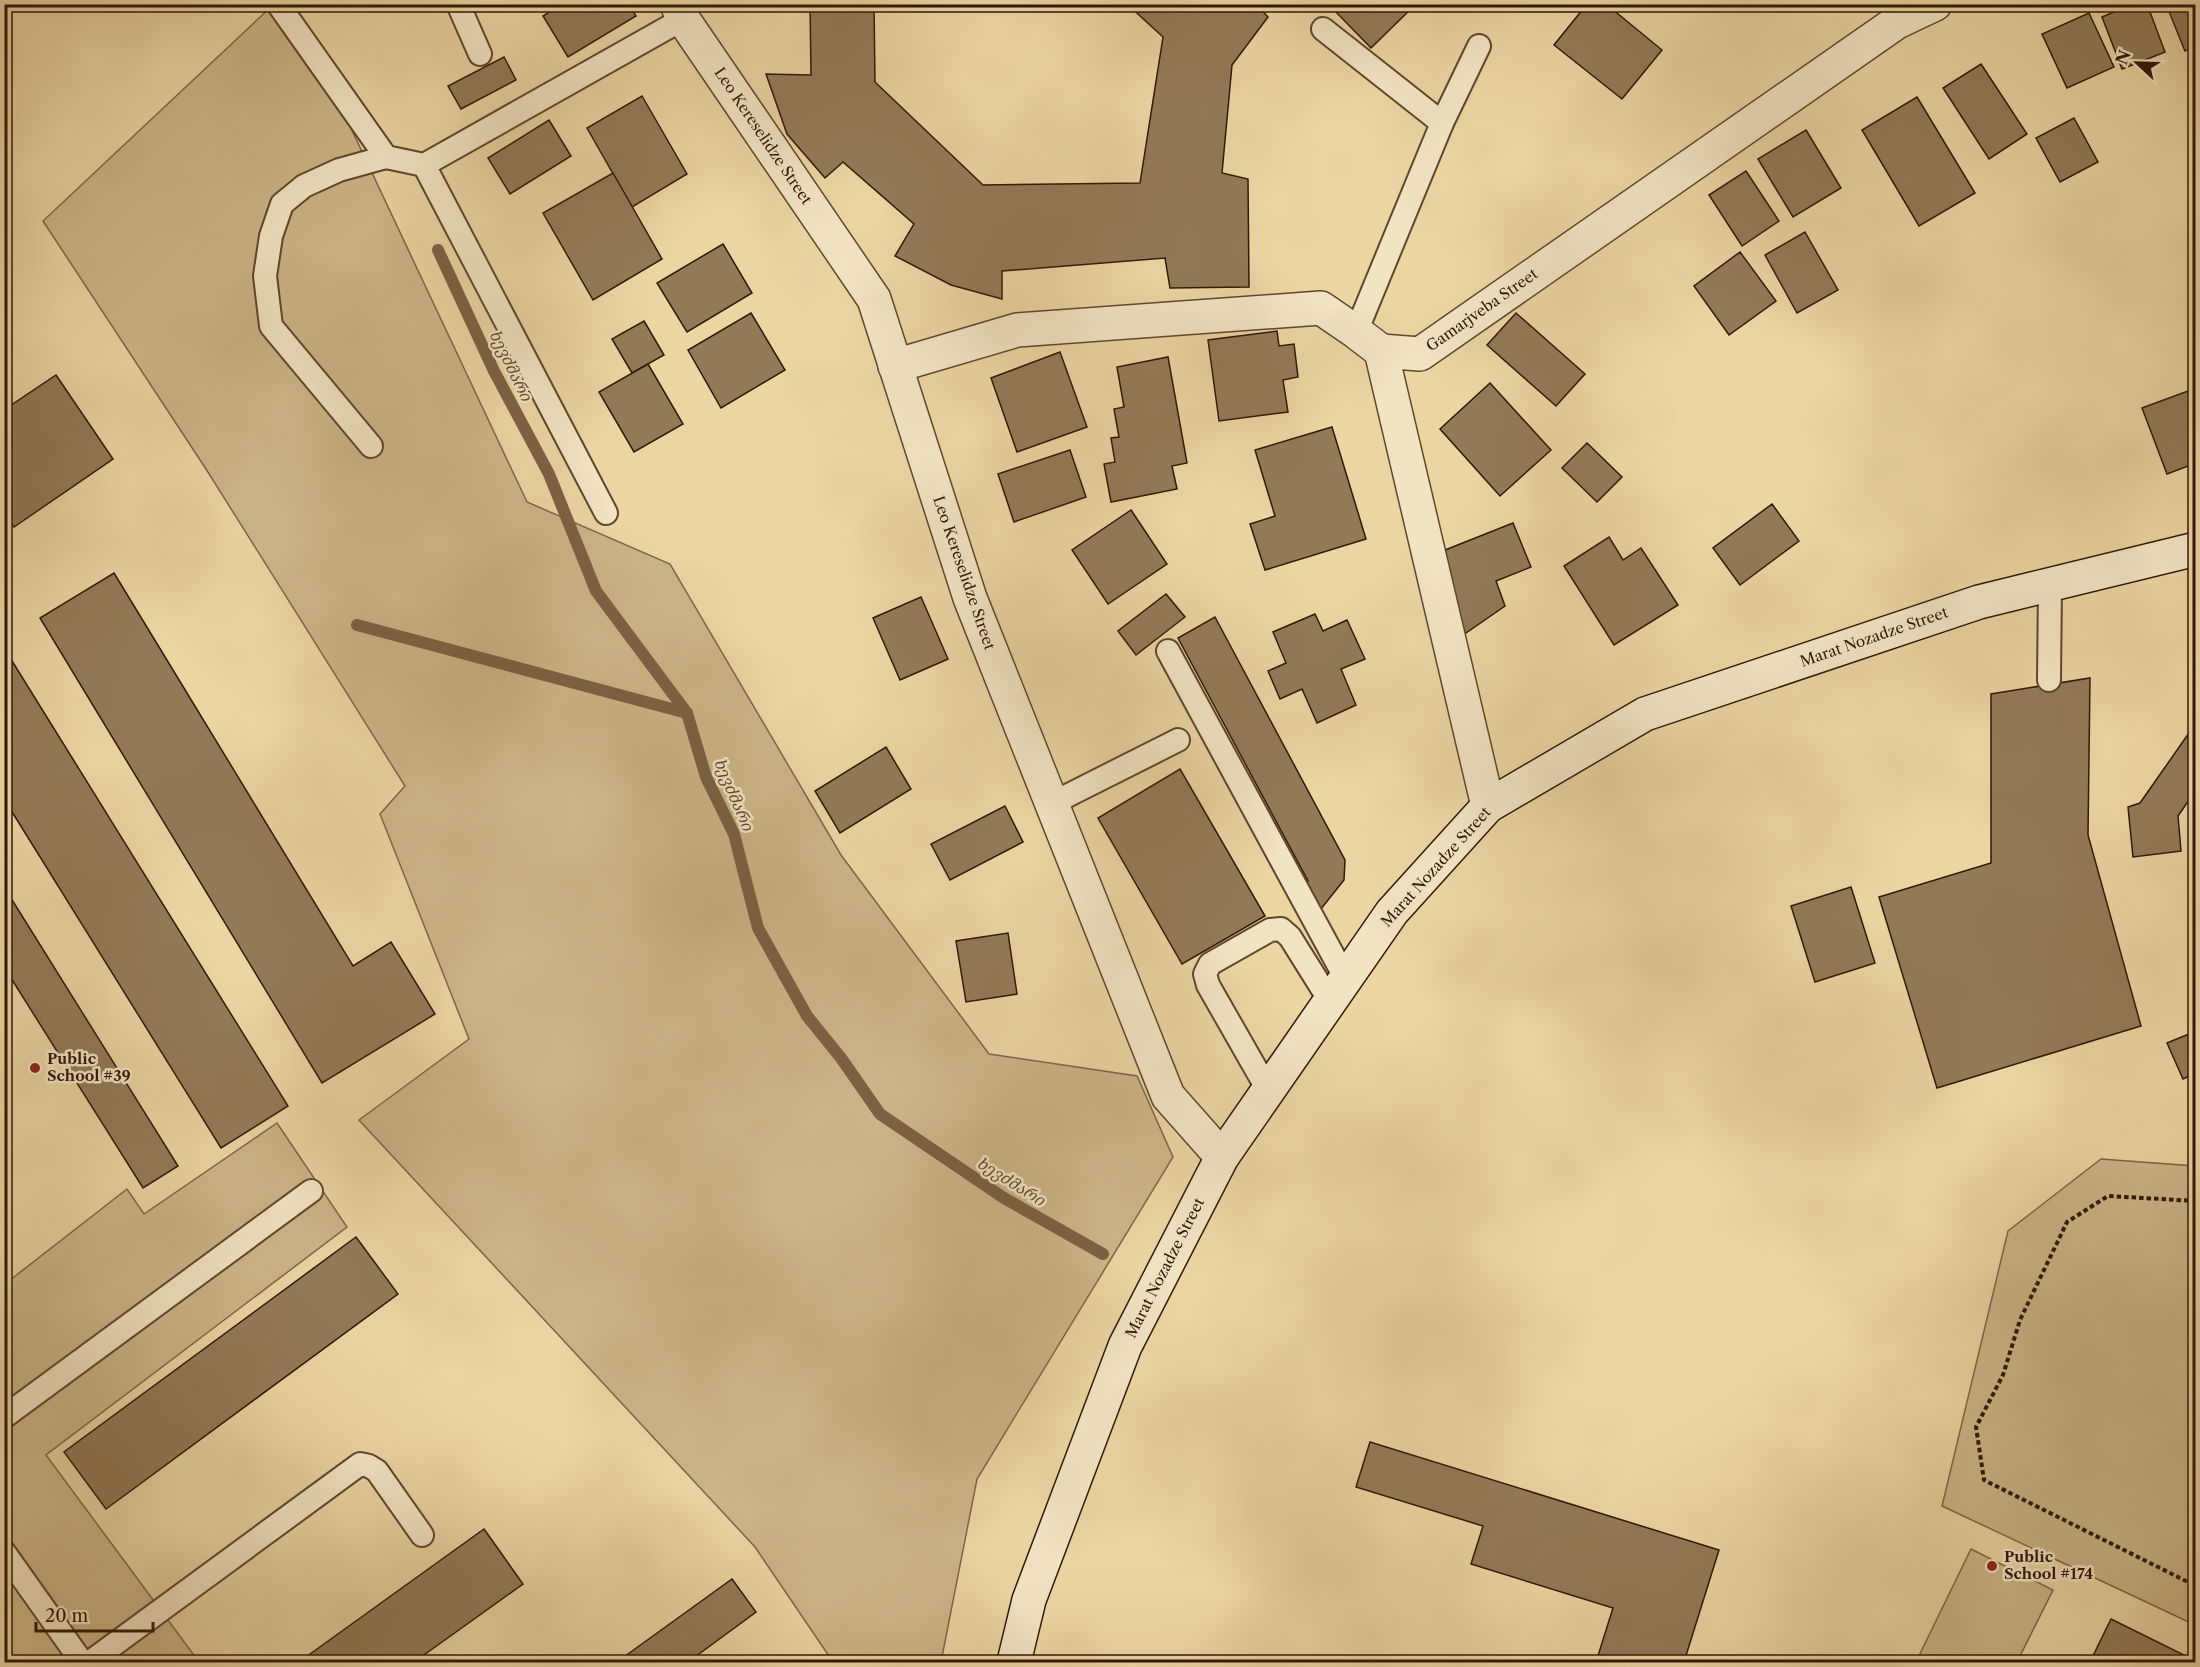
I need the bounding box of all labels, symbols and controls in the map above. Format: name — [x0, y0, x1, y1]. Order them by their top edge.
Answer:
north arrow — [2107, 33, 2167, 93]
text: N — [2111, 47, 2135, 68]
street label: Leo Kereselidze Street — [710, 64, 817, 208]
street label: Gamarjveba Street — [1422, 264, 1542, 355]
water label: ხევძმარი — [484, 326, 537, 405]
street label: Leo Kereselidze Street — [929, 493, 1000, 653]
street label: Marat Nozadze Street — [1797, 602, 1951, 671]
water label: ხევძმარი — [709, 755, 759, 835]
street label: Marat Nozadze Street — [1377, 802, 1495, 931]
place label: Public School #39 — [47, 1049, 131, 1085]
marker: Public School #39 — [28, 1061, 42, 1075]
water label: ხევძმარი — [972, 1152, 1050, 1211]
street label: Marat Nozadze Street — [1121, 1194, 1209, 1341]
place label: Public School #174 — [2004, 1547, 2093, 1583]
marker: Public School #174 — [1985, 1559, 1999, 1573]
scale bar — [36, 1595, 153, 1633]
text: 20 m — [45, 1605, 89, 1627]

